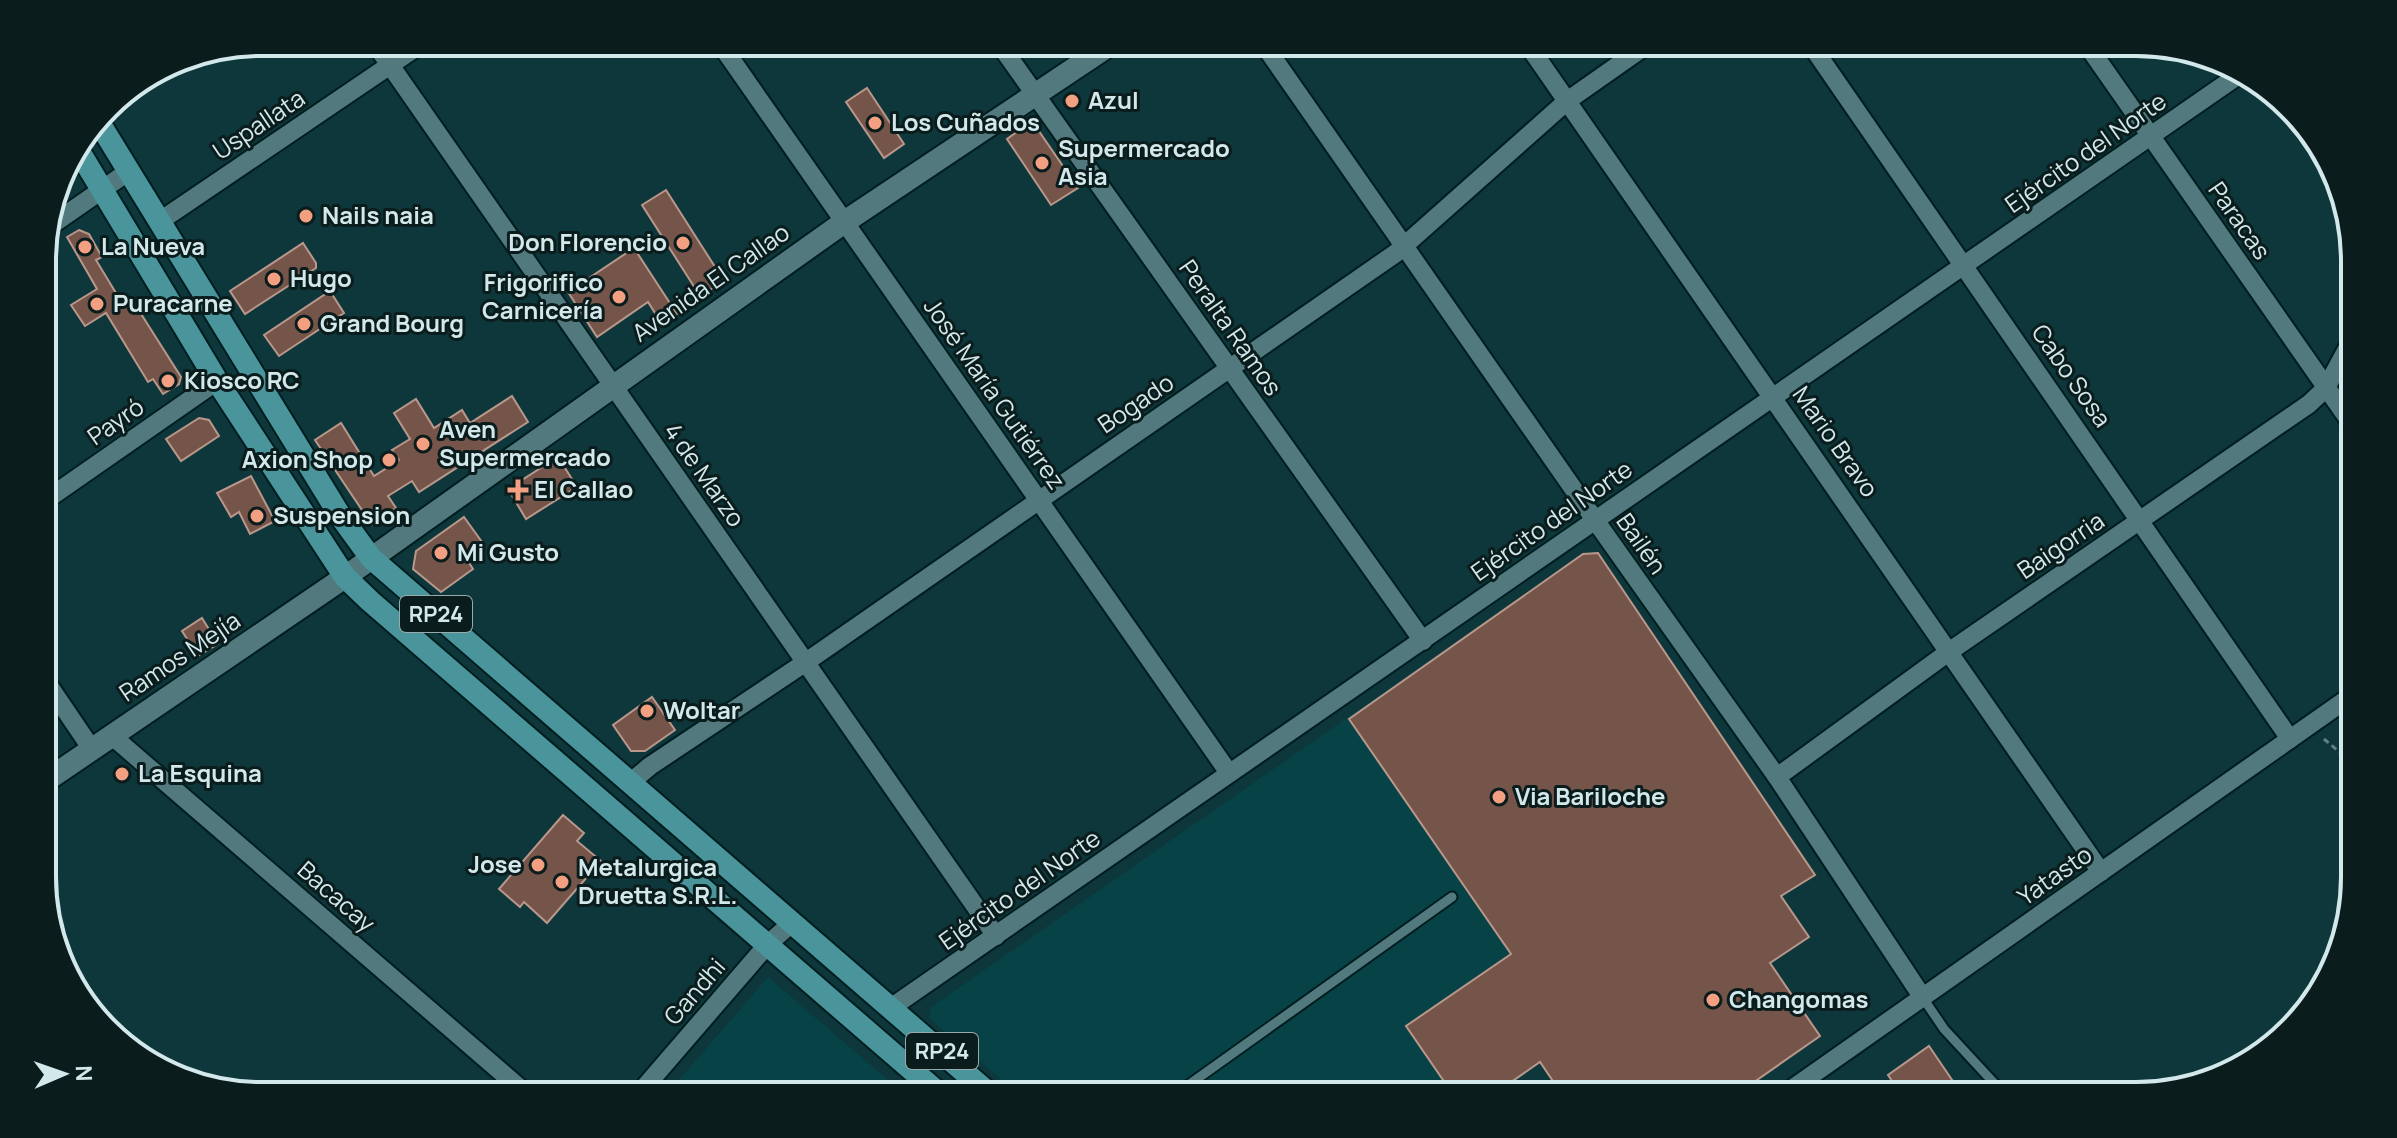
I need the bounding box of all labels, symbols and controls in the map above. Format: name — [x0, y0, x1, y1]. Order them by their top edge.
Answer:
street label: Uspallata — [206, 81, 311, 167]
place label: Azul — [1088, 83, 1139, 116]
street label: Ejército del Norte — [1998, 84, 2172, 220]
marker: Azul — [1063, 92, 1081, 110]
place label: Los Cuñados — [891, 105, 1040, 138]
marker: Los Cuñados — [866, 114, 884, 132]
place label: Supermercado Asia — [1058, 131, 1230, 192]
marker: Supermercado Asia — [1033, 154, 1051, 172]
street label: Paracas — [2201, 175, 2279, 266]
place label: Nails naia — [322, 198, 434, 231]
marker: Nails naia — [297, 207, 315, 225]
street label: Avenida El Callao — [625, 215, 795, 348]
place label: Don Florencio — [508, 225, 667, 258]
place label: La Nueva — [101, 229, 205, 262]
marker: Don Florencio — [674, 234, 692, 252]
marker: La Nueva — [76, 238, 94, 256]
street label: Peralta Ramos — [1172, 253, 1290, 402]
place label: Hugo — [290, 261, 352, 294]
place label: Frigorifico Carnicería — [482, 265, 603, 326]
marker: Hugo — [265, 270, 283, 288]
place label: Puracarne — [113, 286, 233, 319]
marker: Frigorifico Carnicería — [610, 288, 628, 306]
street label: José María Gutiérrez — [917, 291, 1074, 495]
marker: Puracarne — [88, 295, 106, 313]
place label: Grand Bourg — [320, 306, 464, 339]
marker: Grand Bourg — [295, 315, 313, 333]
street label: Cabo Sosa — [2025, 317, 2120, 433]
place label: Kiosco RC — [184, 363, 300, 396]
street label: Bogado — [1091, 365, 1180, 440]
marker: Kiosco RC — [159, 372, 177, 390]
street label: Mario Bravo — [1786, 379, 1887, 503]
street label: Payró — [80, 390, 150, 452]
place label: Aven Supermercado — [439, 412, 611, 473]
street label: 4 de Marzo — [657, 415, 753, 533]
marker: Aven Supermercado — [414, 435, 432, 453]
place label: Axion Shop — [242, 442, 373, 475]
marker: Axion Shop — [380, 451, 398, 469]
street label: Ejército del Norte — [1464, 452, 1638, 588]
place label: El Callao — [534, 472, 633, 505]
marker: El Callao — [509, 481, 527, 499]
place label: Suspension — [273, 498, 410, 531]
street label: Baigorria — [2010, 504, 2110, 586]
street label: Bailén — [1609, 506, 1675, 580]
marker: Suspension — [248, 507, 266, 525]
place label: Mi Gusto — [457, 535, 559, 568]
marker: Mi Gusto — [432, 544, 450, 562]
road number: RP24 — [400, 596, 472, 632]
street label: Ramos Mejía — [112, 603, 246, 708]
place label: Woltar — [663, 693, 740, 726]
marker: Woltar — [638, 702, 656, 720]
place label: La Esquina — [138, 756, 262, 789]
marker: La Esquina — [113, 765, 131, 783]
place label: Via Bariloche — [1515, 779, 1665, 812]
marker: Via Bariloche — [1490, 788, 1508, 806]
street label: Ejército del Norte — [932, 821, 1106, 957]
street label: Yatasto — [2010, 837, 2098, 912]
place label: Jose — [468, 847, 522, 880]
place label: Metalurgica Druetta S.R.L. — [578, 850, 738, 911]
street label: Bacacay — [291, 853, 383, 939]
marker: Jose — [529, 856, 547, 874]
marker: Metalurgica Druetta S.R.L. — [553, 873, 571, 891]
street label: Gandhi — [656, 951, 732, 1031]
place label: Changomas — [1729, 982, 1869, 1015]
marker: Changomas — [1704, 991, 1722, 1009]
road number: RP24 — [906, 1033, 978, 1069]
north arrow — [24, 1034, 104, 1114]
text: N — [69, 1065, 99, 1082]

